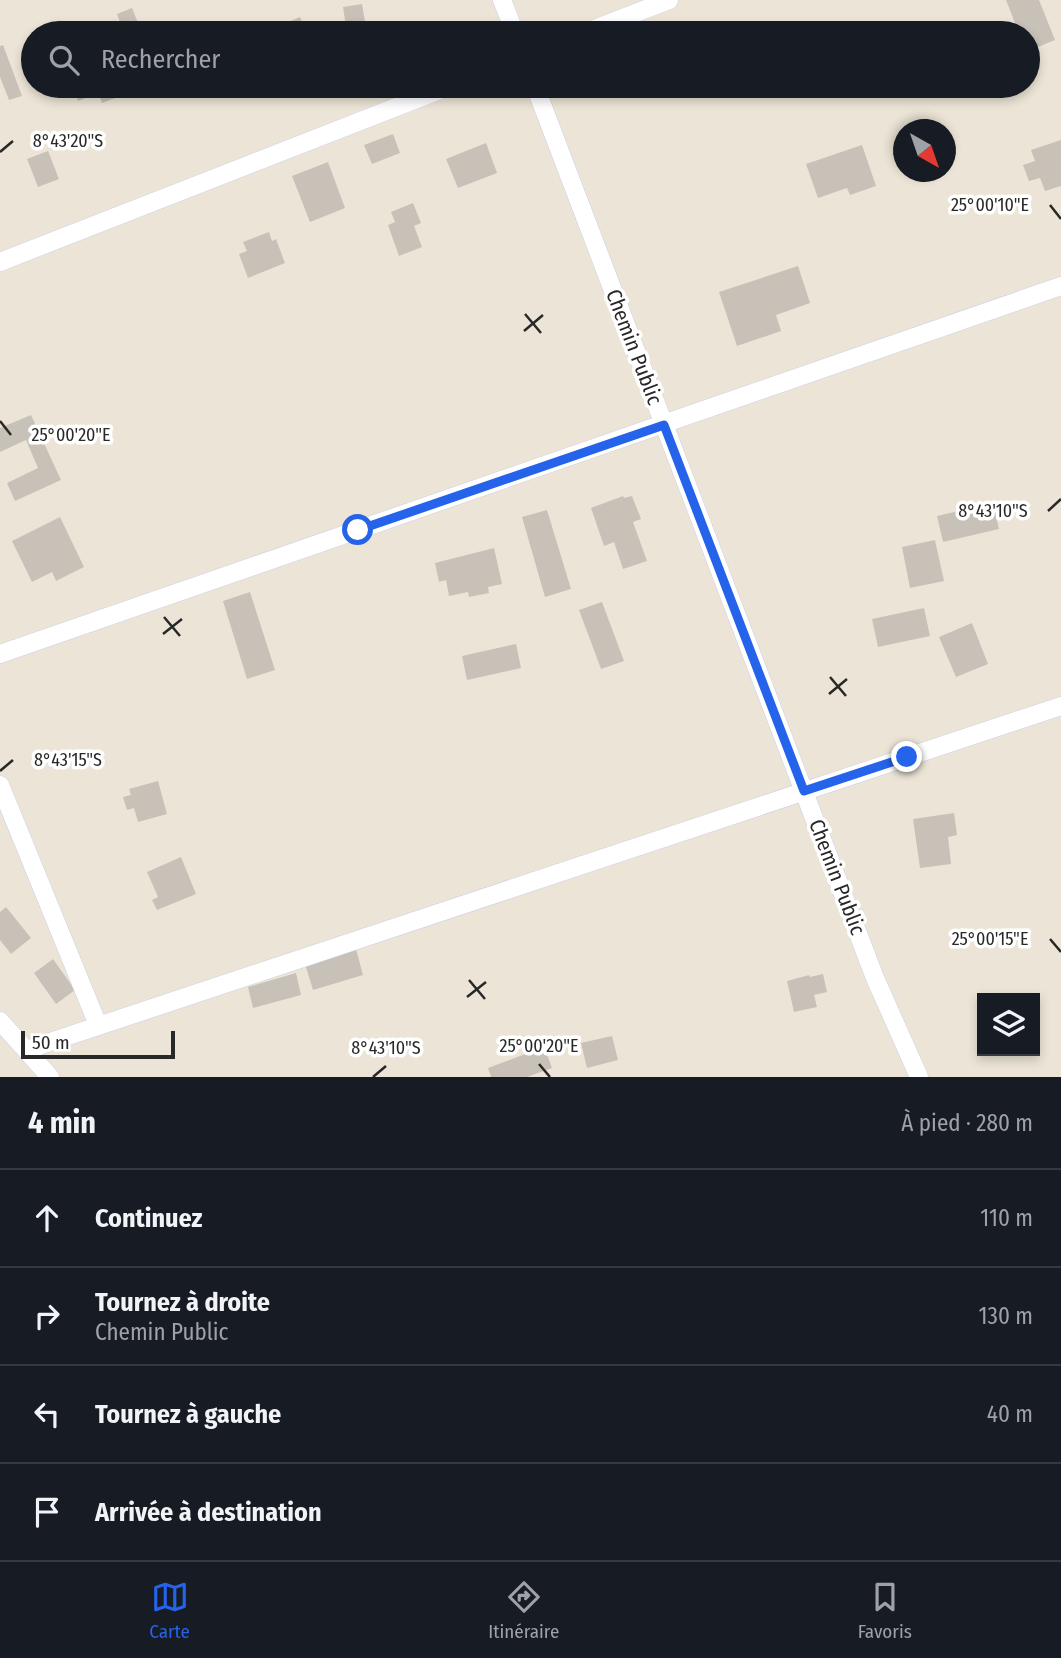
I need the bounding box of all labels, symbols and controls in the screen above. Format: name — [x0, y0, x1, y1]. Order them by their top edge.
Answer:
search box — [21, 21, 1040, 98]
icon: search — [45, 41, 83, 79]
text: Rechercher — [101, 44, 220, 75]
north arrow — [893, 119, 956, 182]
text: 8°43'20"S — [33, 130, 103, 152]
text: 25°00'10"E — [951, 194, 1029, 216]
street label: Chemin Public — [600, 285, 668, 409]
text: 25°00'20"E — [31, 424, 111, 446]
text: 8°43'10"S — [958, 500, 1028, 522]
route start — [342, 514, 373, 545]
route end — [891, 741, 922, 772]
text: 8°43'15"S — [34, 749, 102, 771]
street label: Chemin Public — [803, 815, 871, 939]
text: 25°00'15"E — [952, 928, 1028, 950]
map controls — [977, 993, 1040, 1056]
button: layers — [977, 993, 1040, 1056]
scale bar — [21, 1028, 175, 1060]
text: 50 m — [32, 1031, 70, 1054]
text: 25°00'20"E — [499, 1035, 579, 1057]
text: 8°43'10"S — [351, 1037, 421, 1059]
text: 4 min — [28, 1105, 96, 1141]
text: À pied · 280 m — [901, 1109, 1033, 1137]
icon: ahead — [28, 1199, 66, 1237]
text: Continuez — [95, 1203, 202, 1234]
text: 110 m — [980, 1204, 1033, 1232]
text: Tournez à droite — [95, 1287, 270, 1318]
icon: right — [28, 1297, 66, 1335]
text: 130 m — [979, 1302, 1033, 1330]
text: Chemin Public — [95, 1318, 228, 1346]
icon: left — [28, 1395, 66, 1433]
text: Tournez à gauche — [95, 1399, 281, 1430]
text: 40 m — [987, 1400, 1033, 1428]
icon: arrive — [28, 1493, 66, 1531]
text: Arrivée à destination — [95, 1497, 322, 1528]
tab: Carte — [149, 1578, 190, 1643]
tab: Itinéraire — [488, 1578, 559, 1643]
tab: Favoris — [858, 1578, 912, 1643]

